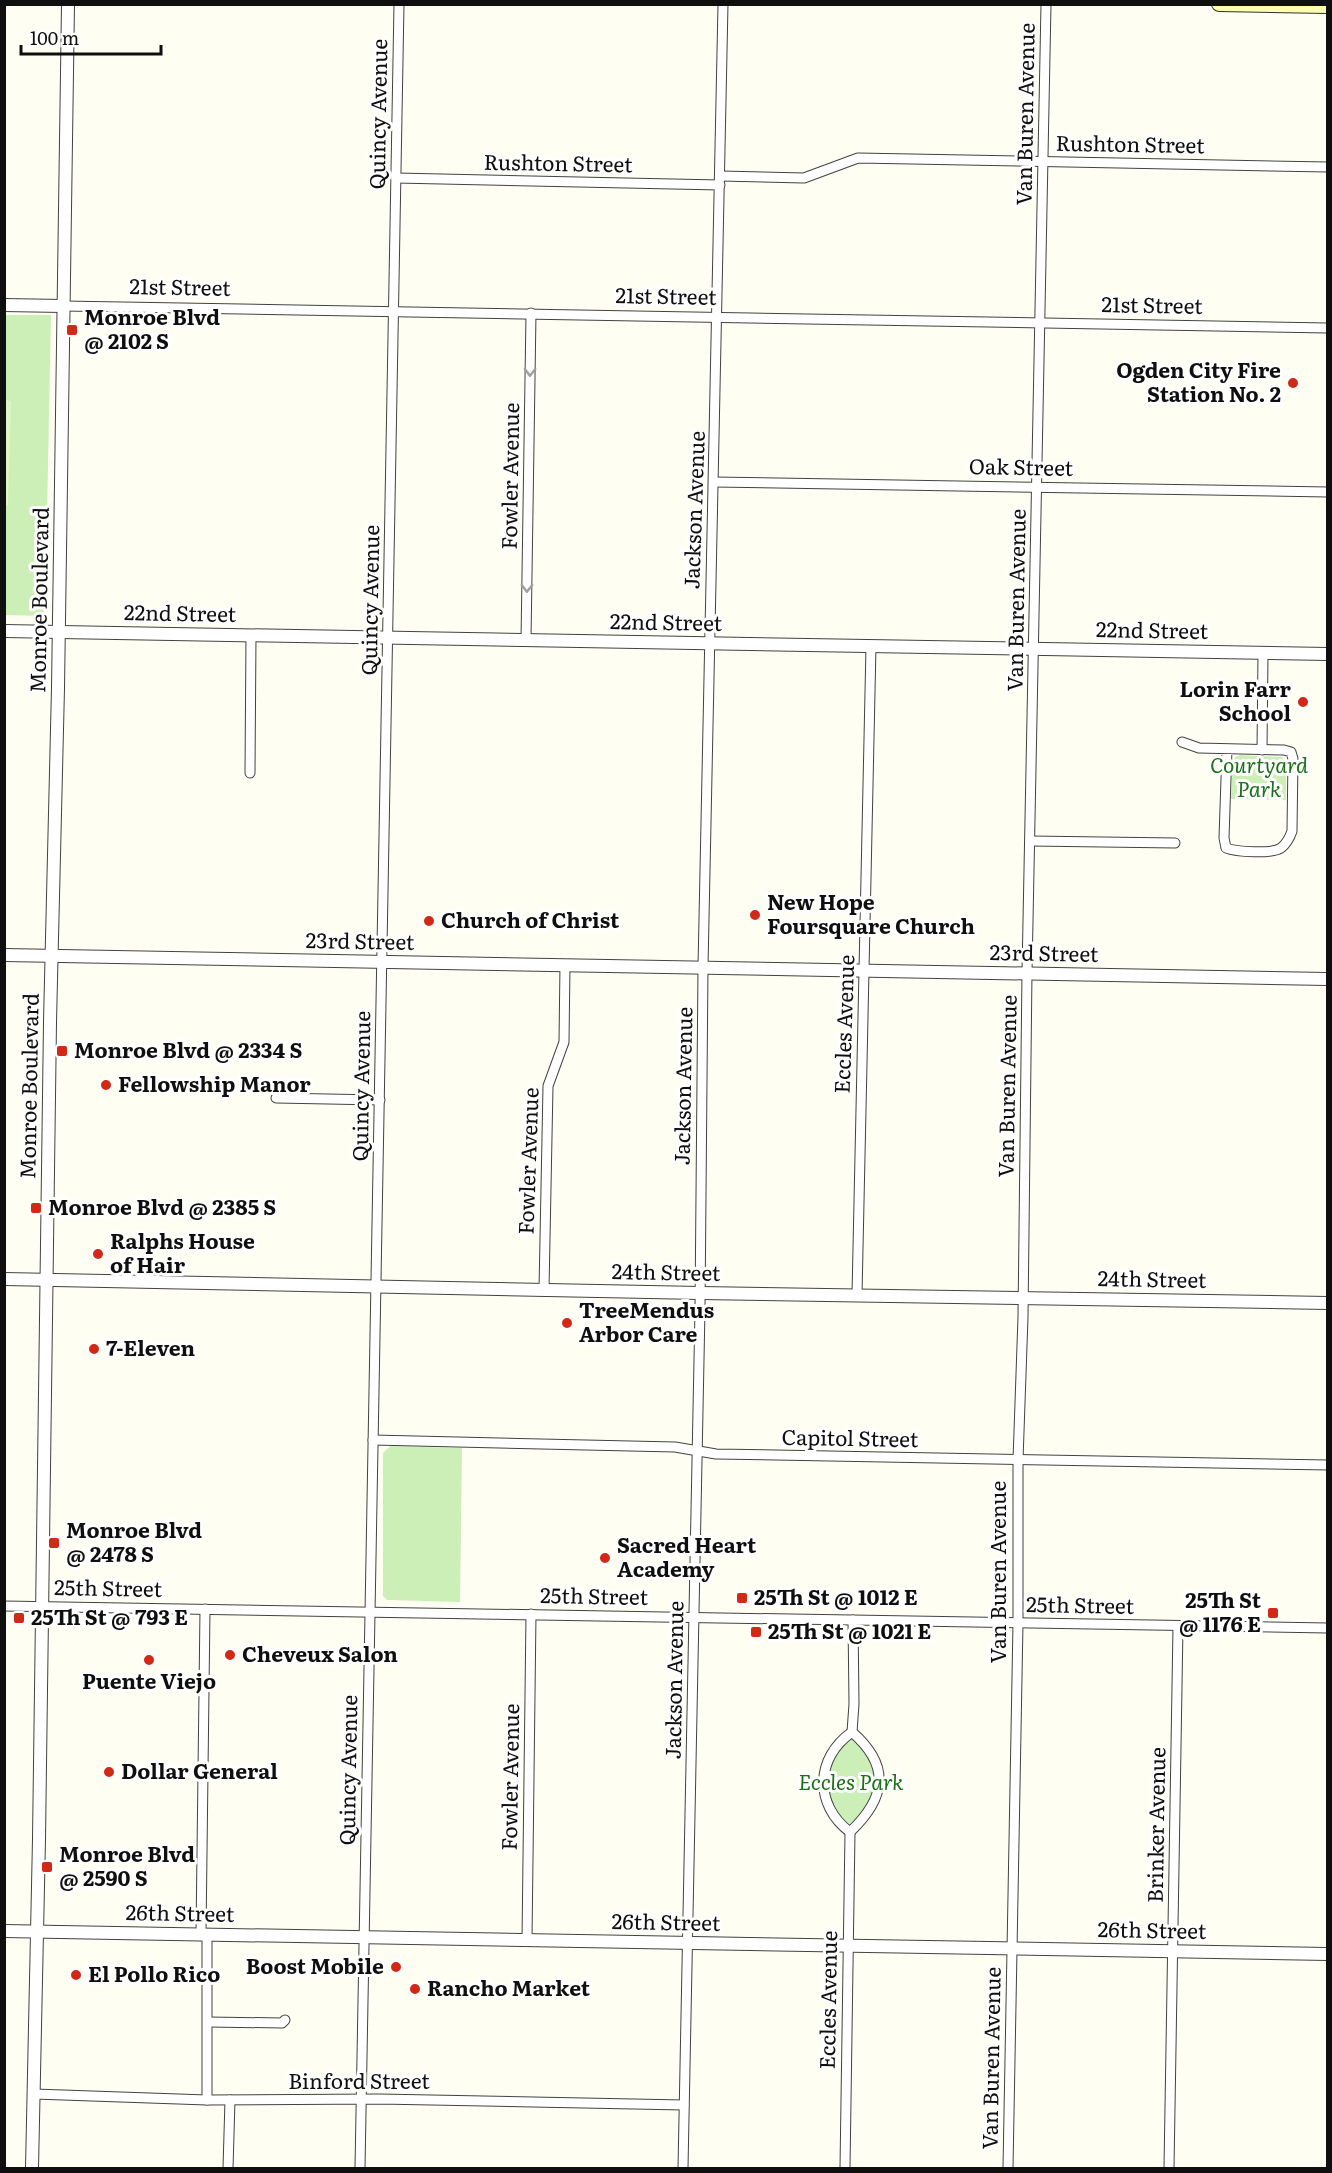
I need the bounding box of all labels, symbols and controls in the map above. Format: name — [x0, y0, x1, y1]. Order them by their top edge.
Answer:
scale bar — [21, 18, 160, 56]
street label: Van Buren Avenue — [1006, 22, 1041, 206]
text: 100 m — [30, 24, 79, 51]
street label: Quincy Avenue — [360, 38, 393, 189]
street label: Rushton Street — [1055, 126, 1205, 159]
street label: Rushton Street — [483, 145, 633, 178]
street label: 21st Street — [129, 269, 231, 302]
street label: 21st Street — [615, 278, 717, 311]
street label: 21st Street — [1101, 287, 1203, 320]
place label: Monroe Blvd @ 2102 S — [84, 300, 220, 355]
marker: Monroe Blvd @ 2102 S — [65, 323, 79, 337]
place label: Ogden City Fire Station No. 2 — [1116, 353, 1281, 408]
one-way arrow — [524, 367, 537, 376]
marker: Ogden City Fire Station No. 2 — [1286, 376, 1300, 390]
street label: Fowler Avenue — [492, 402, 525, 550]
street label: Jackson Avenue — [674, 430, 711, 590]
street label: Oak Street — [969, 449, 1074, 482]
street label: Monroe Boulevard — [20, 506, 55, 693]
street label: Van Buren Avenue — [997, 508, 1032, 692]
street label: Quincy Avenue — [352, 524, 385, 675]
one-way arrow — [521, 583, 533, 592]
street label: 22nd Street — [124, 595, 237, 628]
street label: 22nd Street — [610, 604, 723, 637]
street label: 22nd Street — [1096, 612, 1209, 645]
place label: Lorin Farr School — [1179, 672, 1292, 727]
marker: Lorin Farr School — [1296, 695, 1310, 709]
park label: Courtyard Park — [1210, 748, 1308, 803]
place label: New Hope Foursquare Church — [767, 885, 975, 940]
place label: Church of Christ — [441, 903, 620, 934]
marker: New Hope Foursquare Church — [748, 908, 762, 922]
marker: Church of Christ — [422, 914, 436, 928]
street label: 23rd Street — [305, 923, 415, 956]
street label: 23rd Street — [989, 935, 1099, 968]
street label: Eccles Avenue — [825, 954, 860, 1094]
street label: Monroe Boulevard — [10, 992, 45, 1179]
street label: Van Buren Avenue — [988, 994, 1023, 1178]
street label: Jackson Avenue — [665, 1006, 698, 1166]
street label: Quincy Avenue — [343, 1010, 376, 1161]
place label: Monroe Blvd @ 2334 S — [74, 1033, 302, 1064]
marker: Monroe Blvd @ 2334 S — [55, 1044, 69, 1058]
place label: Fellowship Manor — [118, 1067, 311, 1098]
marker: Fellowship Manor — [99, 1078, 113, 1092]
street label: Fowler Avenue — [508, 1087, 545, 1235]
place label: Monroe Blvd @ 2385 S — [48, 1190, 276, 1221]
marker: Monroe Blvd @ 2385 S — [29, 1201, 43, 1215]
place label: Ralphs House of Hair — [110, 1224, 255, 1279]
marker: Ralphs House of Hair — [91, 1247, 105, 1261]
street label: 24th Street — [611, 1254, 721, 1287]
street label: 24th Street — [1097, 1261, 1207, 1294]
place label: TreeMendus Arbor Care — [579, 1293, 714, 1348]
marker: TreeMendus Arbor Care — [560, 1316, 574, 1330]
place label: 7-Eleven — [106, 1331, 195, 1362]
marker: 7-Eleven — [87, 1342, 101, 1356]
street label: Capitol Street — [781, 1420, 919, 1453]
street label: Van Buren Avenue — [981, 1481, 1012, 1663]
place label: Monroe Blvd @ 2478 S — [66, 1513, 202, 1568]
place label: Sacred Heart Academy — [617, 1528, 757, 1583]
marker: Monroe Blvd @ 2478 S — [47, 1536, 61, 1550]
marker: Sacred Heart Academy — [598, 1551, 612, 1565]
street label: 25th Street — [54, 1570, 163, 1603]
street label: 25th Street — [540, 1578, 649, 1611]
place label: 25Th St @ 1012 E — [754, 1580, 918, 1611]
place label: 25Th St @ 1176 E — [1179, 1583, 1262, 1638]
street label: 25th Street — [1026, 1587, 1135, 1620]
marker: 25Th St @ 1012 E — [735, 1591, 749, 1605]
place label: 25Th St @ 793 E — [31, 1600, 188, 1631]
street label: Jackson Avenue — [656, 1600, 689, 1760]
marker: 25Th St @ 1176 E — [1266, 1606, 1280, 1620]
marker: 25Th St @ 793 E — [12, 1611, 26, 1625]
place label: 25Th St @ 1021 E — [768, 1614, 931, 1645]
marker: 25Th St @ 1021 E — [749, 1625, 763, 1639]
place label: Cheveux Salon — [242, 1637, 398, 1668]
marker: Cheveux Salon — [223, 1648, 237, 1662]
marker: Puente Viejo — [142, 1653, 156, 1667]
place label: Puente Viejo — [82, 1664, 216, 1695]
street label: Quincy Avenue — [330, 1694, 363, 1845]
street label: Fowler Avenue — [492, 1703, 525, 1851]
street label: Brinker Avenue — [1138, 1747, 1171, 1903]
place label: Dollar General — [121, 1754, 278, 1785]
marker: Dollar General — [102, 1765, 116, 1779]
park label: Eccles Park — [798, 1765, 904, 1796]
place label: Monroe Blvd @ 2590 S — [59, 1837, 195, 1892]
marker: Monroe Blvd @ 2590 S — [40, 1860, 54, 1874]
street label: 26th Street — [125, 1895, 235, 1928]
street label: 26th Street — [611, 1904, 721, 1937]
street label: 26th Street — [1097, 1912, 1207, 1945]
street label: Eccles Avenue — [810, 1930, 843, 2070]
place label: Boost Mobile — [246, 1949, 384, 1980]
place label: El Pollo Rico — [88, 1957, 220, 1988]
marker: Boost Mobile — [389, 1960, 403, 1974]
street label: Van Buren Avenue — [972, 1966, 1007, 2150]
marker: El Pollo Rico — [69, 1968, 83, 1982]
place label: Rancho Market — [427, 1971, 591, 2002]
marker: Rancho Market — [408, 1982, 422, 1996]
street label: Binford Street — [288, 2064, 430, 2095]

